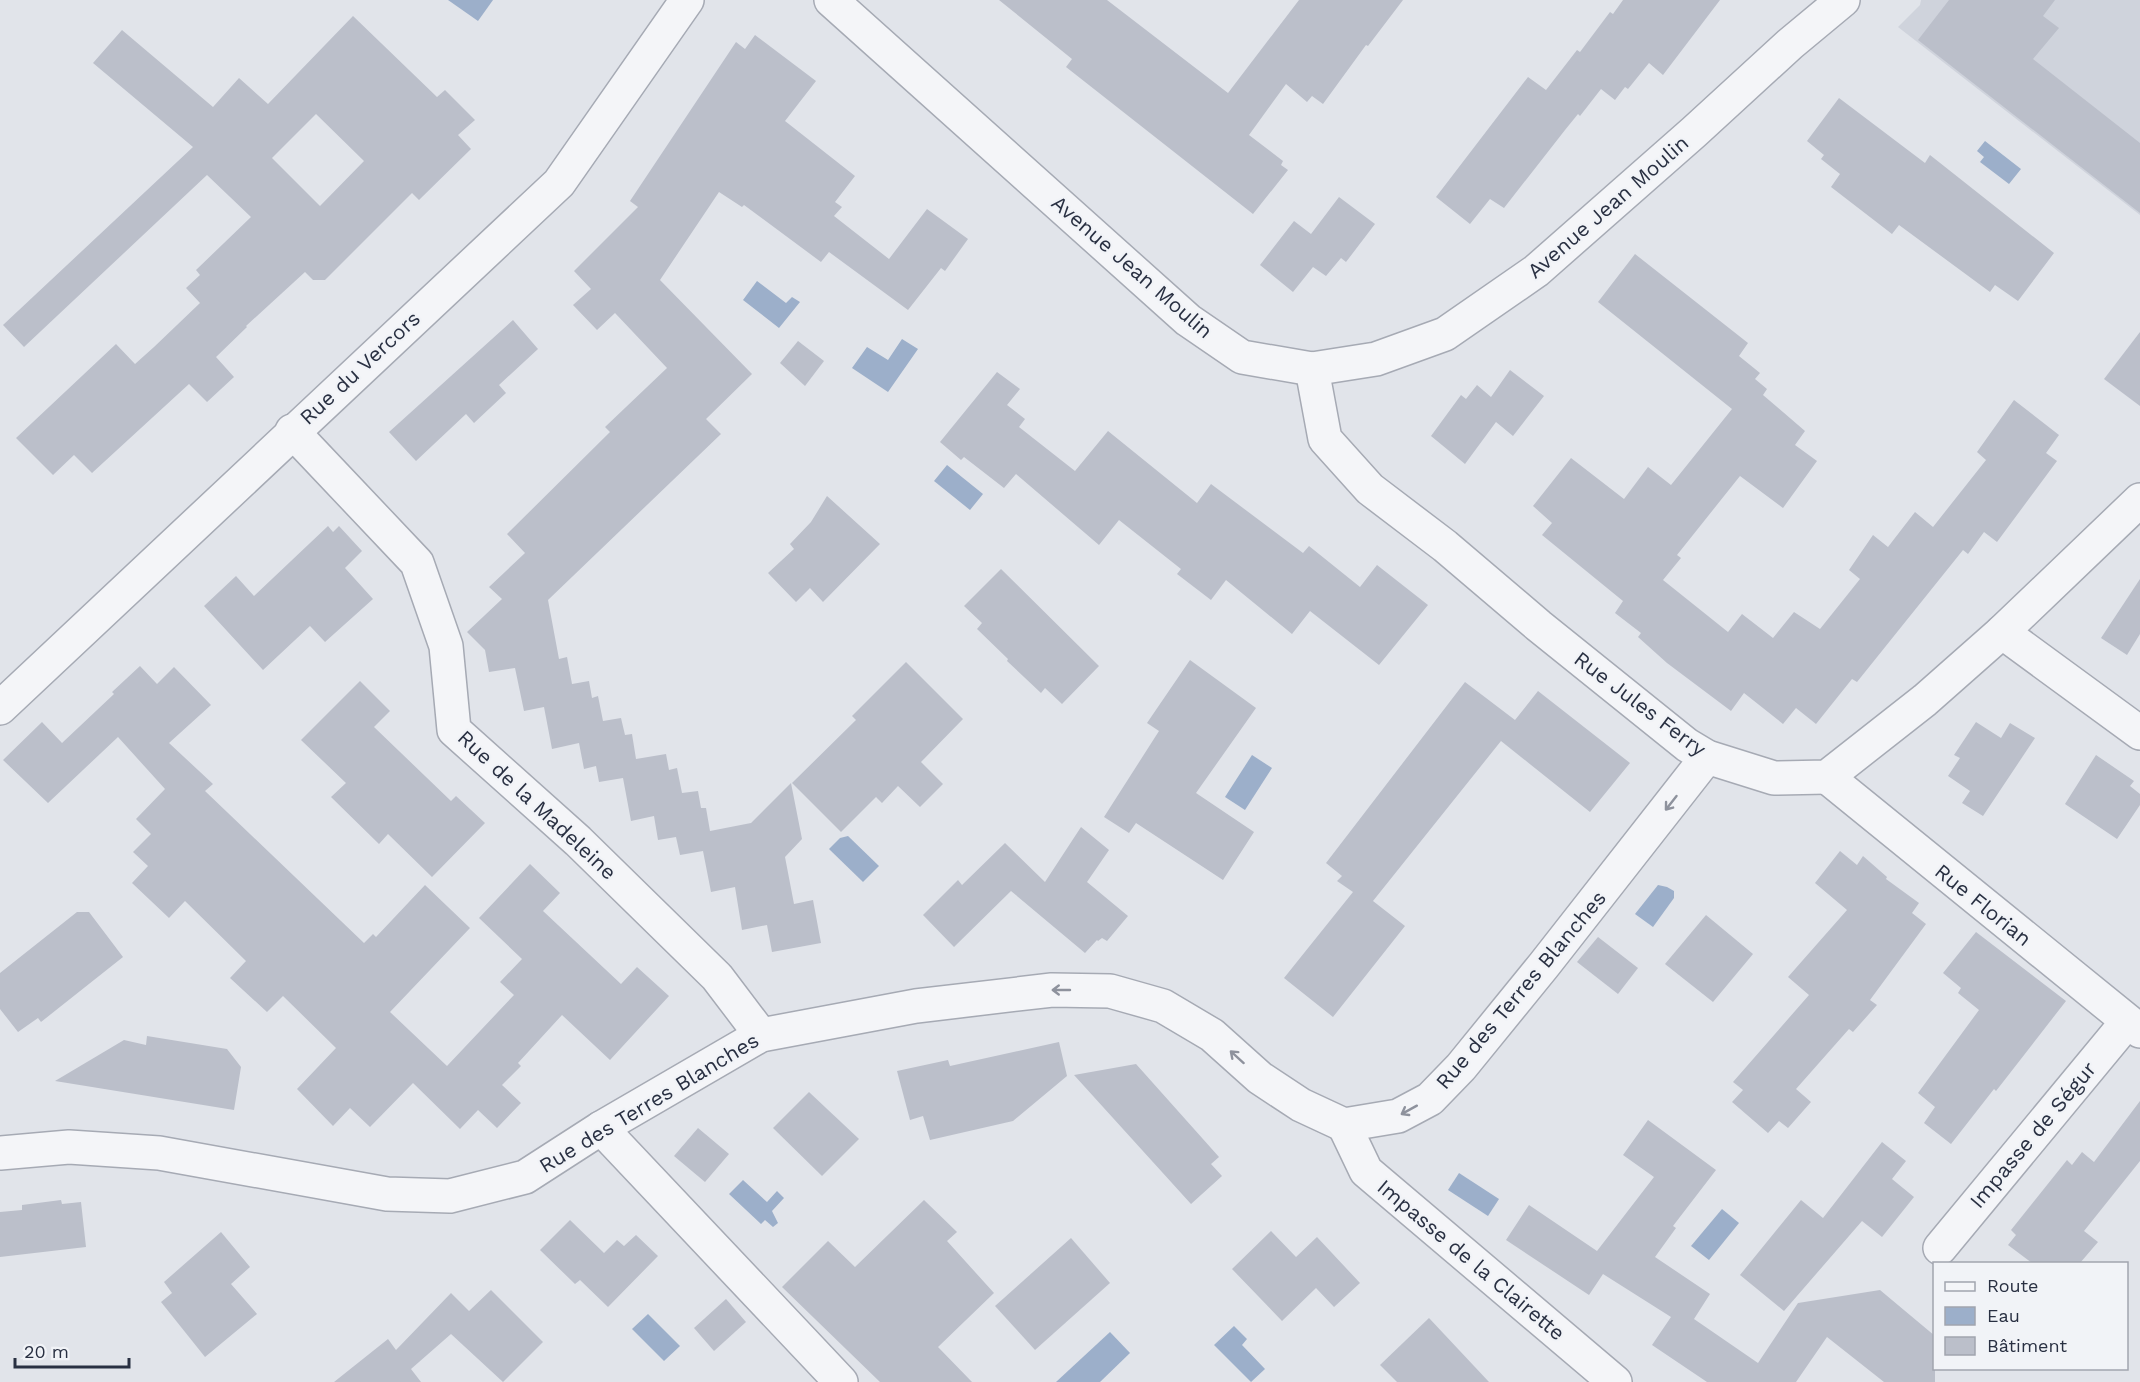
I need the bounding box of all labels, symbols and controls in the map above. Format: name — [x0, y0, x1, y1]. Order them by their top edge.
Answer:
street label: Avenue Jean Moulin — [1522, 130, 1693, 283]
street label: Avenue Jean Moulin — [1047, 190, 1218, 343]
street label: Rue du Vercors — [294, 306, 425, 430]
street label: Rue Jules Ferry — [1569, 646, 1711, 761]
street label: Rue de la Madeleine — [453, 725, 622, 885]
one-way arrow — [1664, 795, 1677, 811]
street label: Rue Florian — [1930, 858, 2037, 951]
street label: Rue des Terres Blanches — [1430, 885, 1611, 1094]
one-way arrow — [1051, 984, 1071, 996]
street label: Rue des Terres Blanches — [535, 1027, 763, 1178]
one-way arrow — [1230, 1050, 1245, 1064]
street label: Impasse de Ségur — [1964, 1056, 2101, 1213]
one-way arrow — [1401, 1104, 1418, 1116]
street label: Impasse de la Clairette — [1373, 1174, 1570, 1345]
legend — [1933, 1262, 2128, 1370]
text: Route — [1987, 1275, 2039, 1296]
text: Eau — [1987, 1305, 2020, 1326]
scale bar — [15, 1331, 129, 1369]
text: Bâtiment — [1987, 1335, 2067, 1356]
text: 20 m — [24, 1341, 69, 1362]

